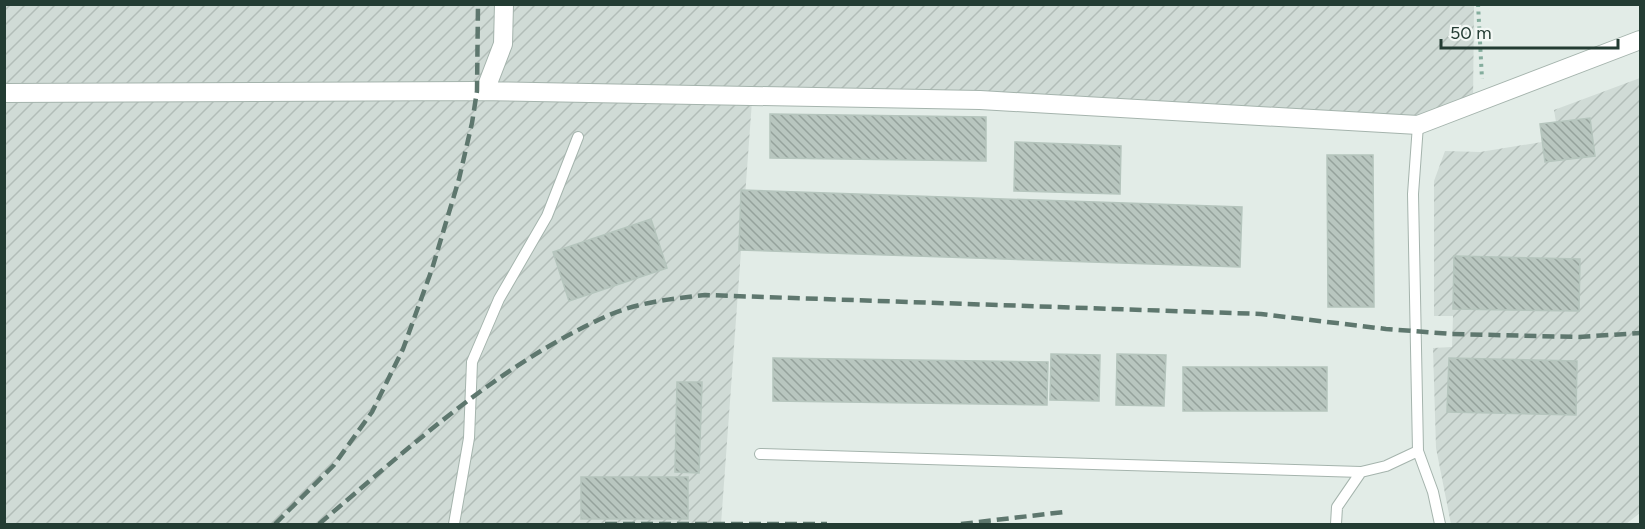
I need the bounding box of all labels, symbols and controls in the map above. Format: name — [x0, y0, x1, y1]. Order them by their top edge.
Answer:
scale bar — [1441, 12, 1618, 50]
text: 50 m — [1450, 22, 1492, 44]

